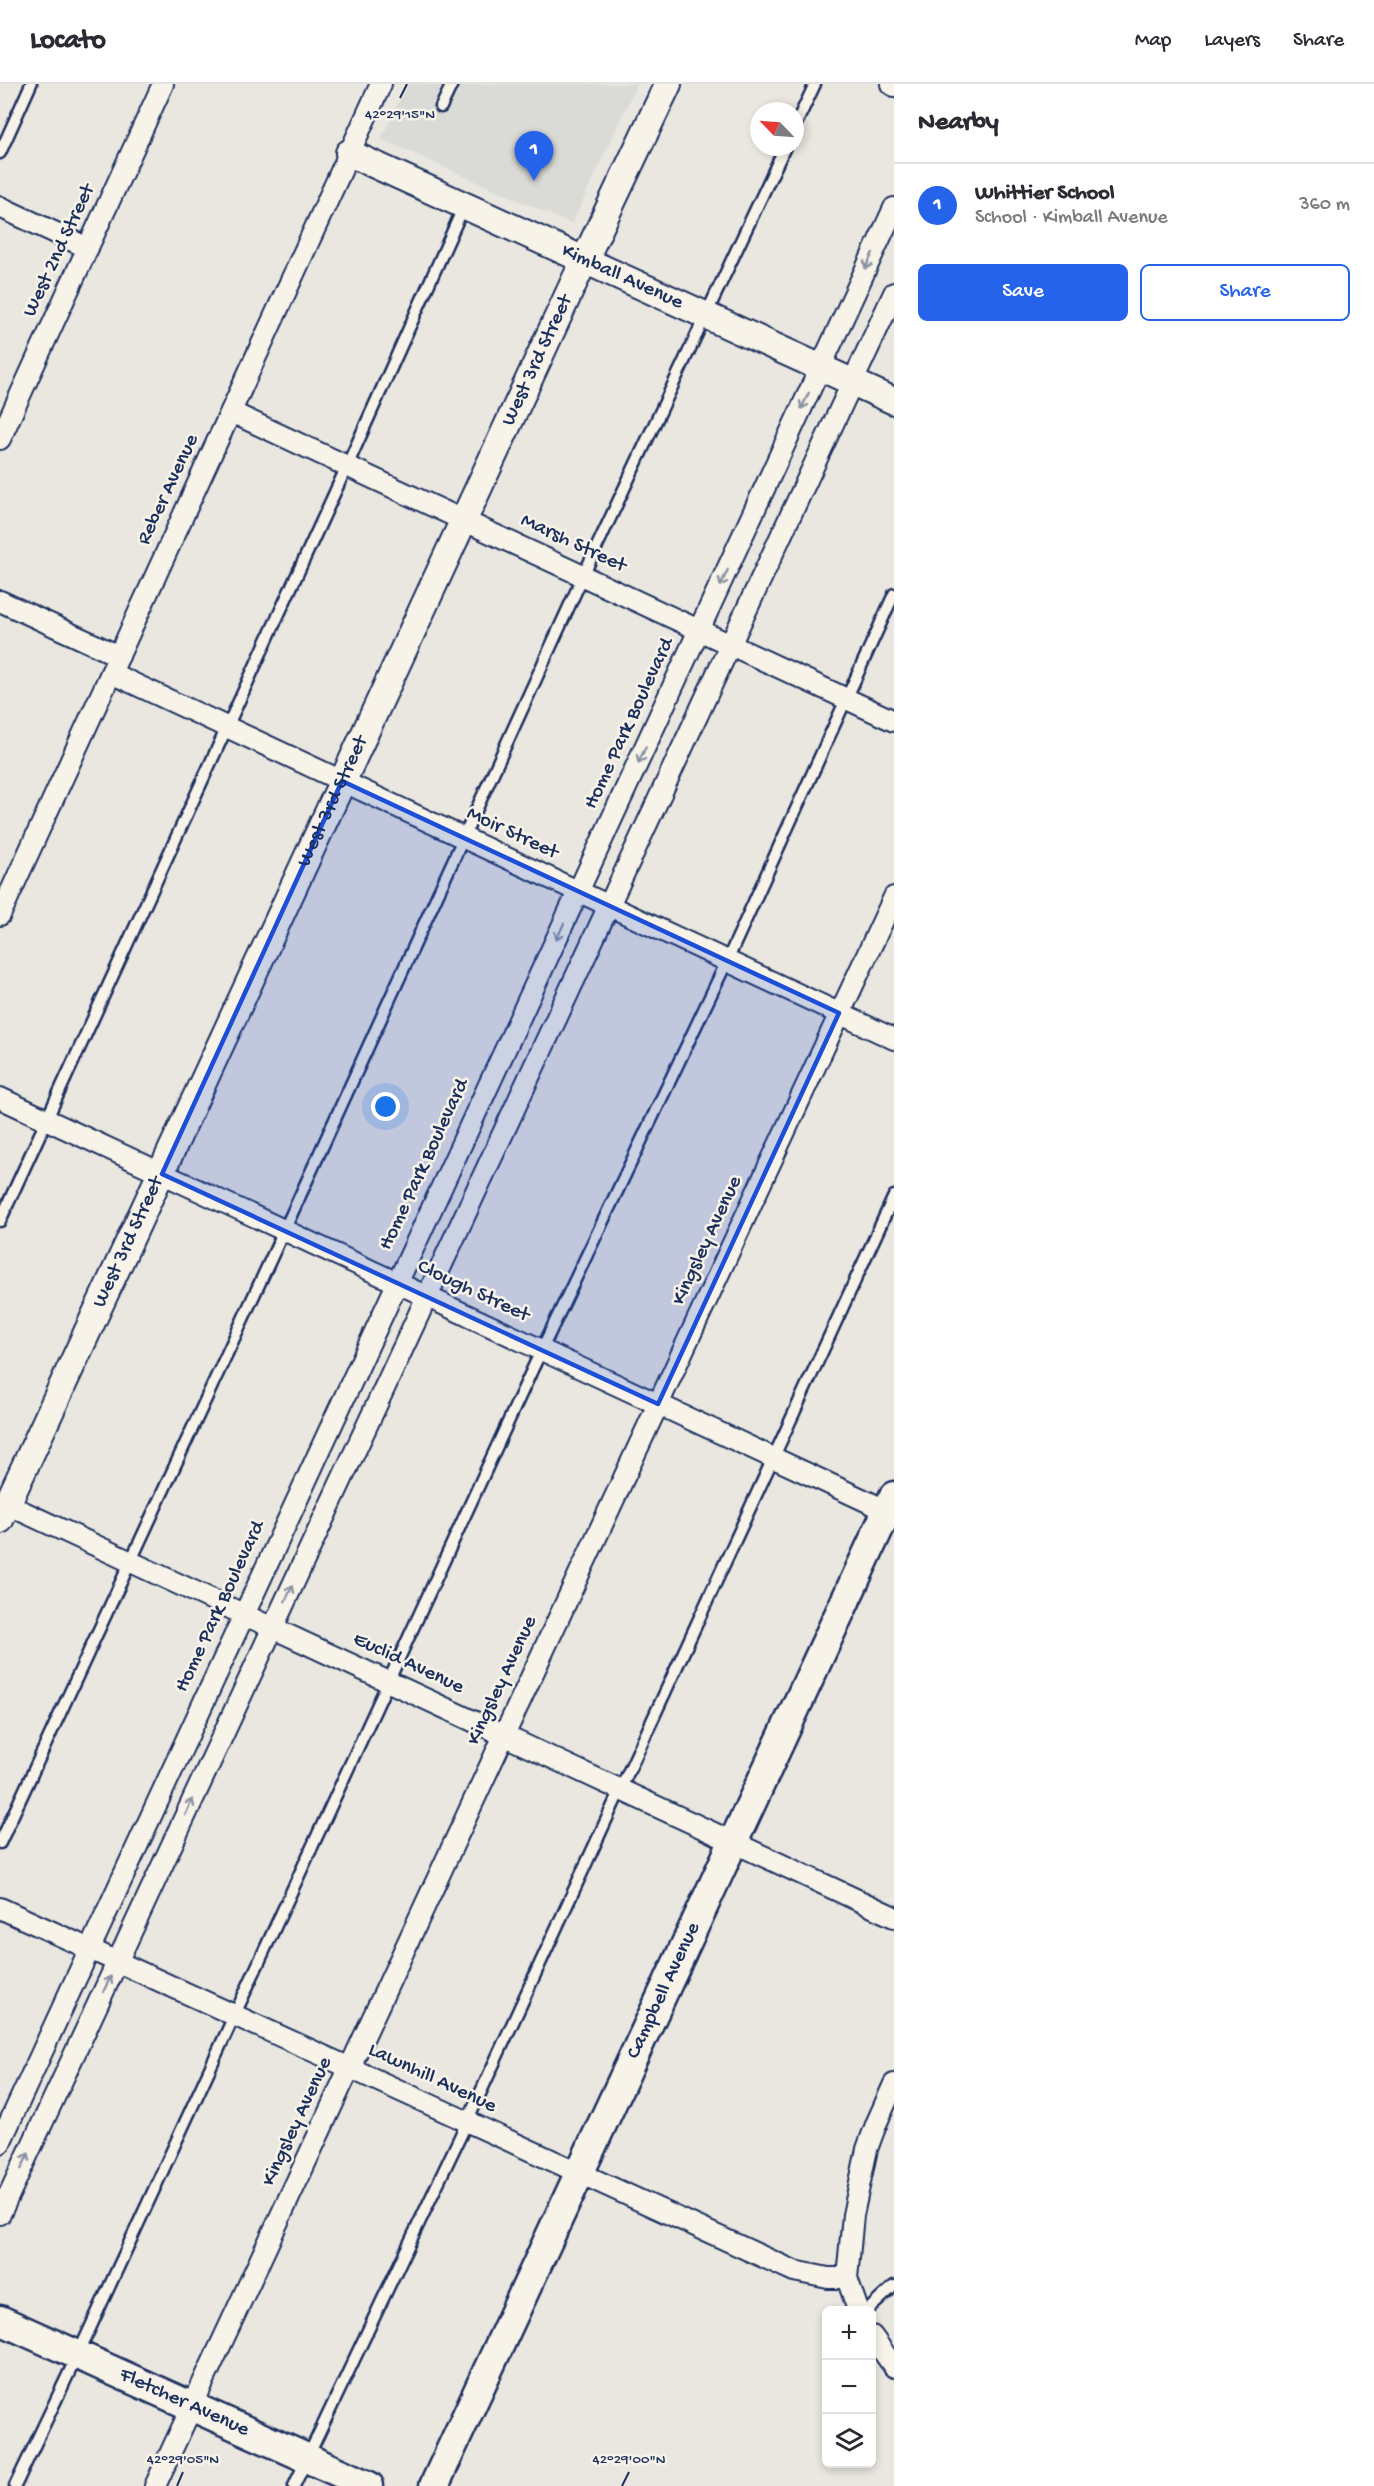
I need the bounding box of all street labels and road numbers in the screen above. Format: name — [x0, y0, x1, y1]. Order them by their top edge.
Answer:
street label: West 2nd Street — [18, 178, 103, 321]
street label: Kimball Avenue — [557, 239, 688, 316]
street label: West 3rd Street — [496, 289, 580, 430]
street label: Reber Avenue — [132, 430, 206, 549]
street label: Marsh Street — [516, 509, 632, 580]
street label: Home Park Boulevard — [579, 633, 681, 814]
street label: West 3rd Street — [292, 730, 375, 871]
street label: Moir Street — [462, 802, 564, 867]
street label: Home Park Boulevard — [374, 1074, 476, 1255]
street label: West 3rd Street — [88, 1171, 171, 1312]
street label: Kingsley Avenue — [667, 1171, 749, 1310]
street label: Clough Street — [413, 1255, 535, 1330]
street label: Home Park Boulevard — [170, 1516, 272, 1697]
street label: Kingsley Avenue — [462, 1611, 544, 1750]
street label: Euclid Avenue — [348, 1627, 469, 1701]
street label: Campbell Avenue — [622, 1918, 707, 2063]
street label: Lawnhill Avenue — [364, 2038, 501, 2120]
street label: Kingsley Avenue — [257, 2052, 339, 2191]
street label: Fletcher Avenue — [114, 2362, 254, 2443]

